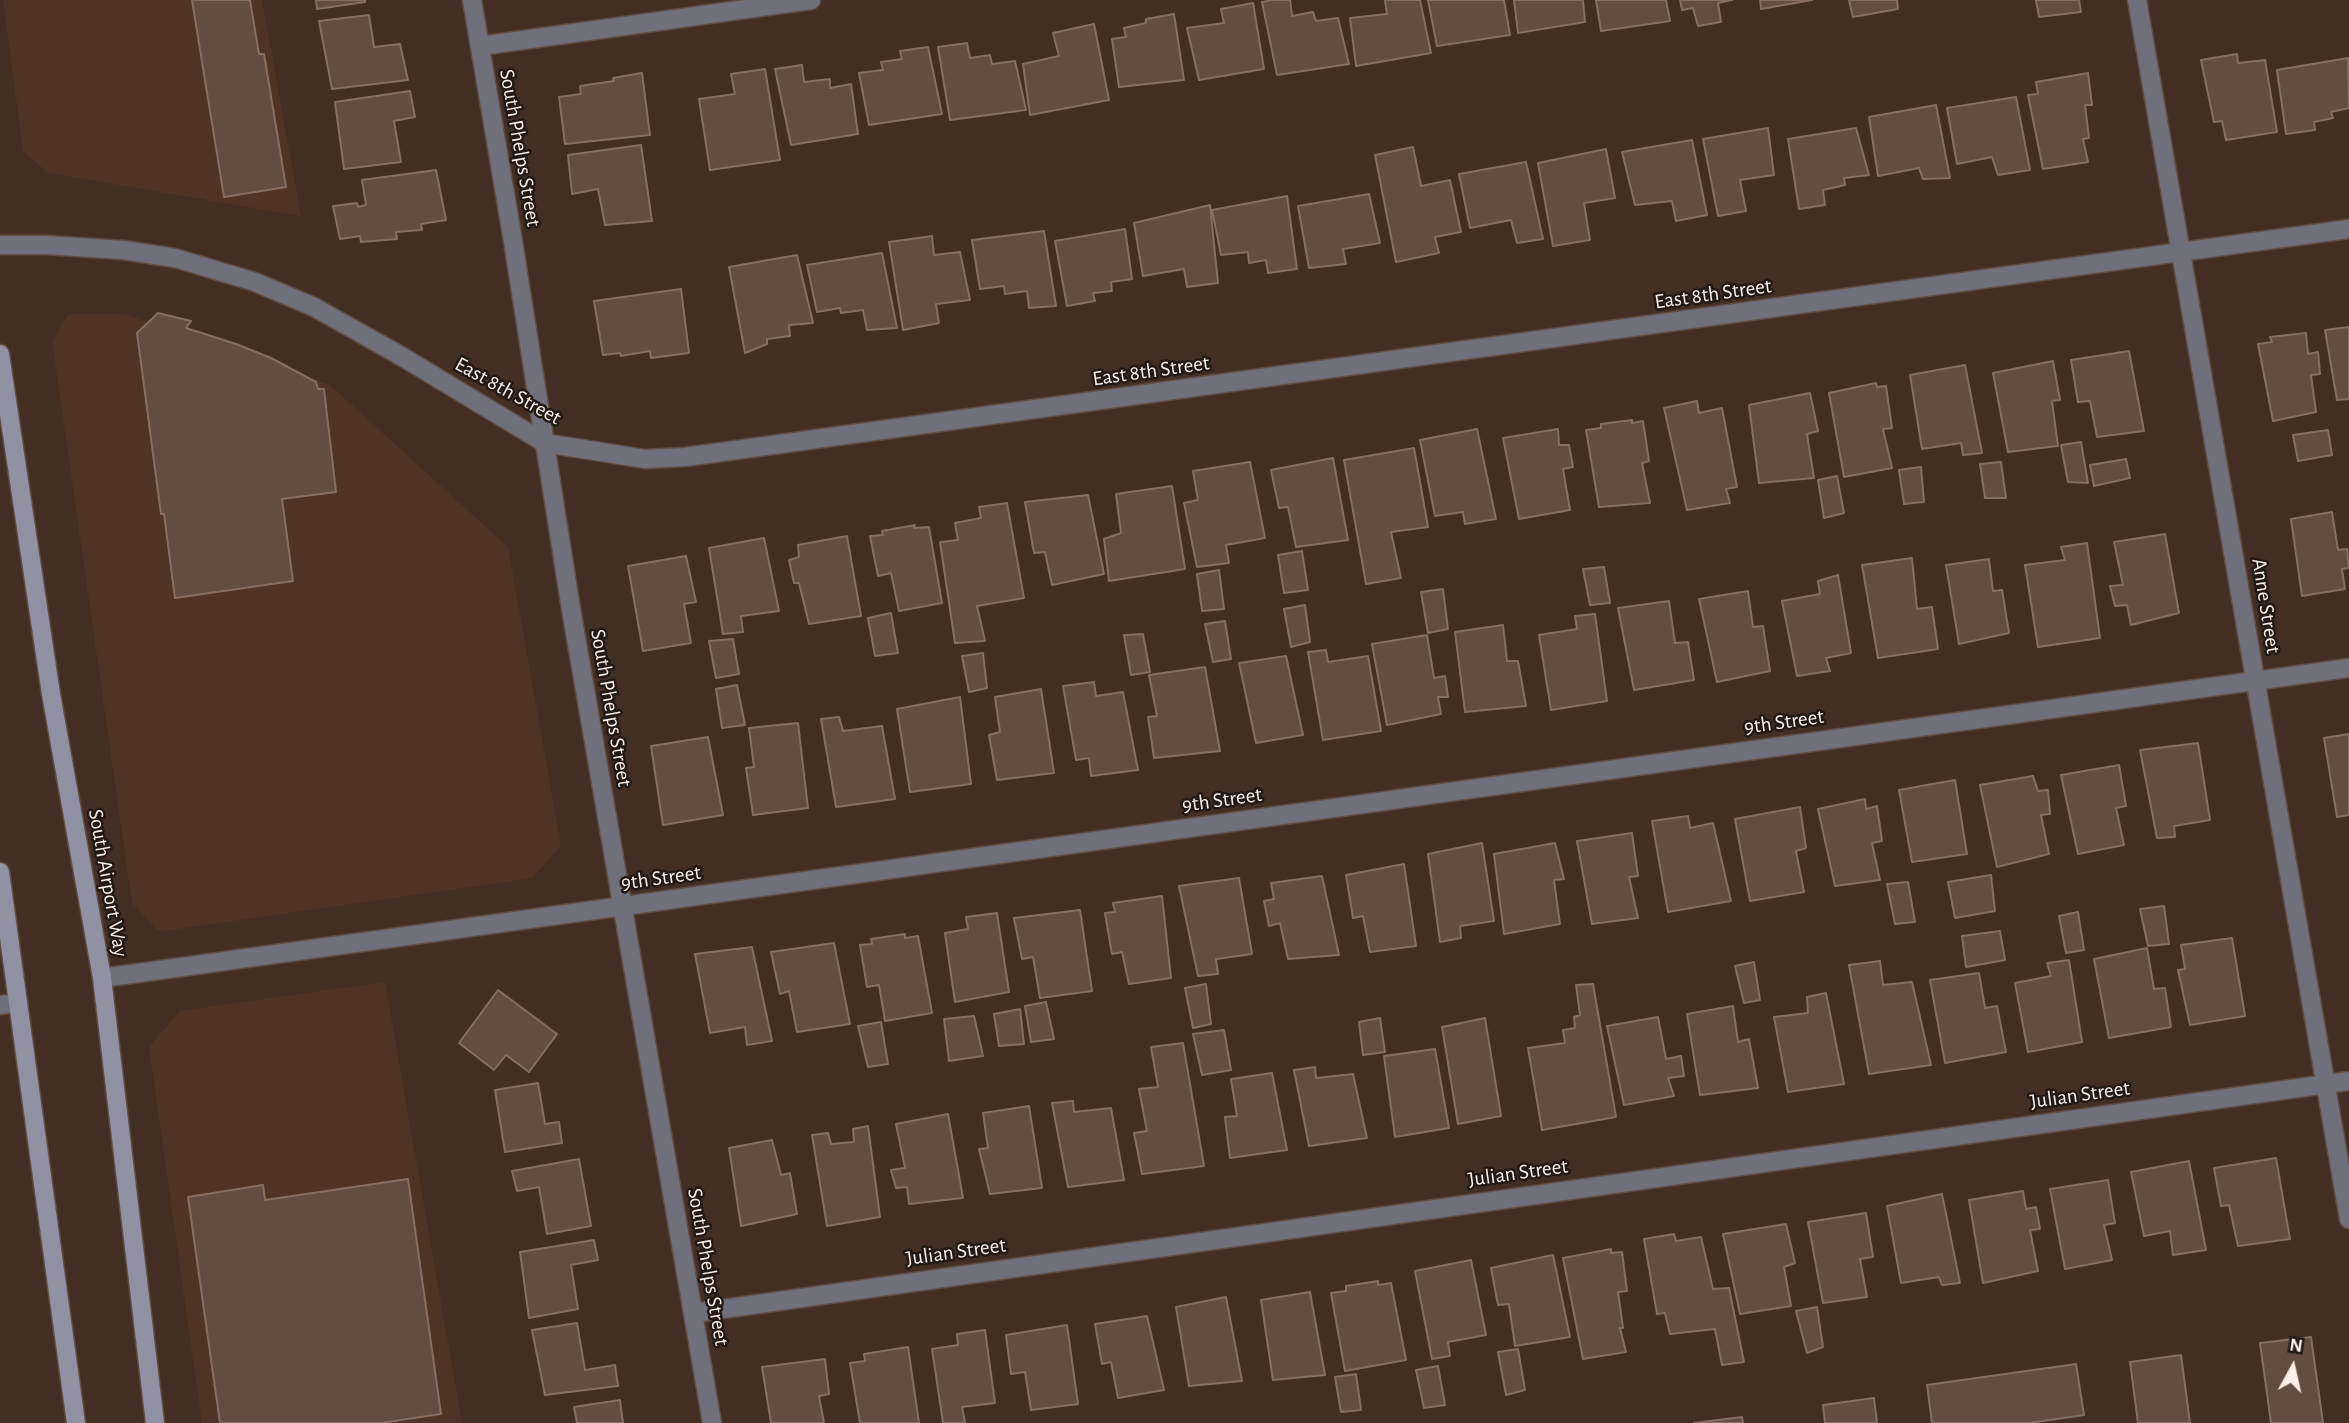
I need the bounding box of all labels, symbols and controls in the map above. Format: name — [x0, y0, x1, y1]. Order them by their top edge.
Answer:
street label: South Phelps Street — [494, 67, 546, 229]
street label: East 8th Street — [1653, 273, 1773, 315]
street label: East 8th Street — [1091, 350, 1211, 392]
street label: East 8th Street — [450, 351, 566, 431]
street label: Anne Street — [2246, 557, 2286, 655]
street label: South Phelps Street — [585, 627, 637, 789]
street label: 9th Street — [1742, 704, 1826, 740]
street label: 9th Street — [1180, 782, 1264, 818]
street label: South Airport Way — [83, 807, 133, 959]
street label: 9th Street — [619, 860, 703, 896]
street label: Julian Street — [2028, 1076, 2132, 1114]
street label: Julian Street — [1466, 1154, 1570, 1192]
street label: South Phelps Street — [682, 1186, 734, 1348]
street label: Julian Street — [904, 1233, 1008, 1271]
north arrow — [2258, 1332, 2328, 1402]
text: N — [2288, 1335, 2304, 1356]

